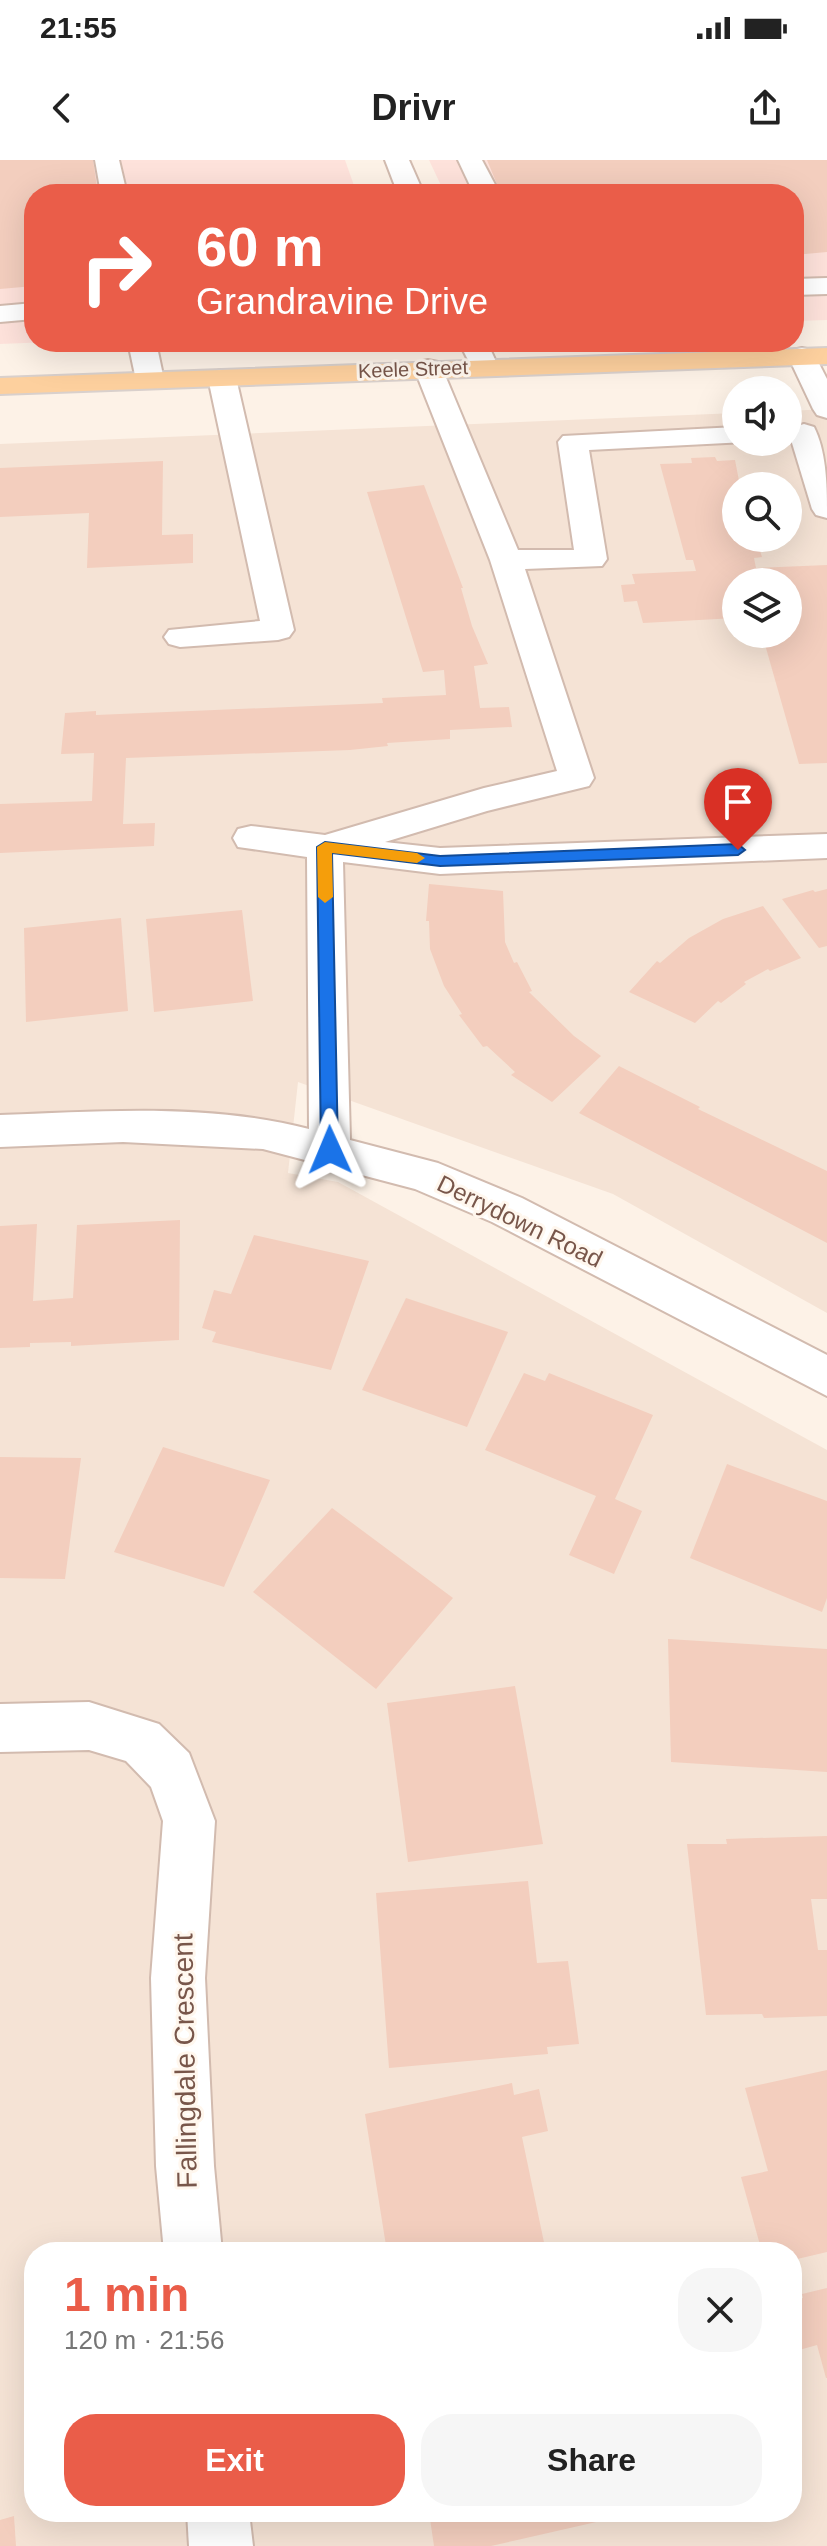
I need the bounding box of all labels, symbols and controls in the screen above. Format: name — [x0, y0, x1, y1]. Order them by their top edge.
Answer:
text: 21:55 — [40, 11, 117, 44]
icon: back — [40, 86, 84, 130]
icon: share — [743, 86, 787, 130]
text: Drivr — [371, 87, 456, 128]
text: 60 m — [196, 215, 324, 278]
icon: right — [64, 216, 168, 320]
text: Grandravine Drive — [196, 281, 488, 322]
street label: Keele Street — [358, 356, 469, 382]
map controls — [722, 376, 802, 648]
button: sound — [722, 376, 802, 456]
button: search — [722, 472, 802, 552]
button: layers — [722, 568, 802, 648]
pin — [704, 768, 772, 850]
icon: arrive — [716, 780, 760, 824]
position arrow — [288, 1108, 372, 1192]
street label: Derrydown Road — [433, 1169, 607, 1273]
street label: Fallingdale Crescent — [167, 1933, 203, 2189]
text: 1 min — [64, 2268, 189, 2321]
button: close — [678, 2268, 762, 2352]
text: 120 m · 21:56 — [64, 2325, 224, 2355]
button: Exit — [64, 2414, 405, 2506]
button: Share — [421, 2414, 762, 2506]

